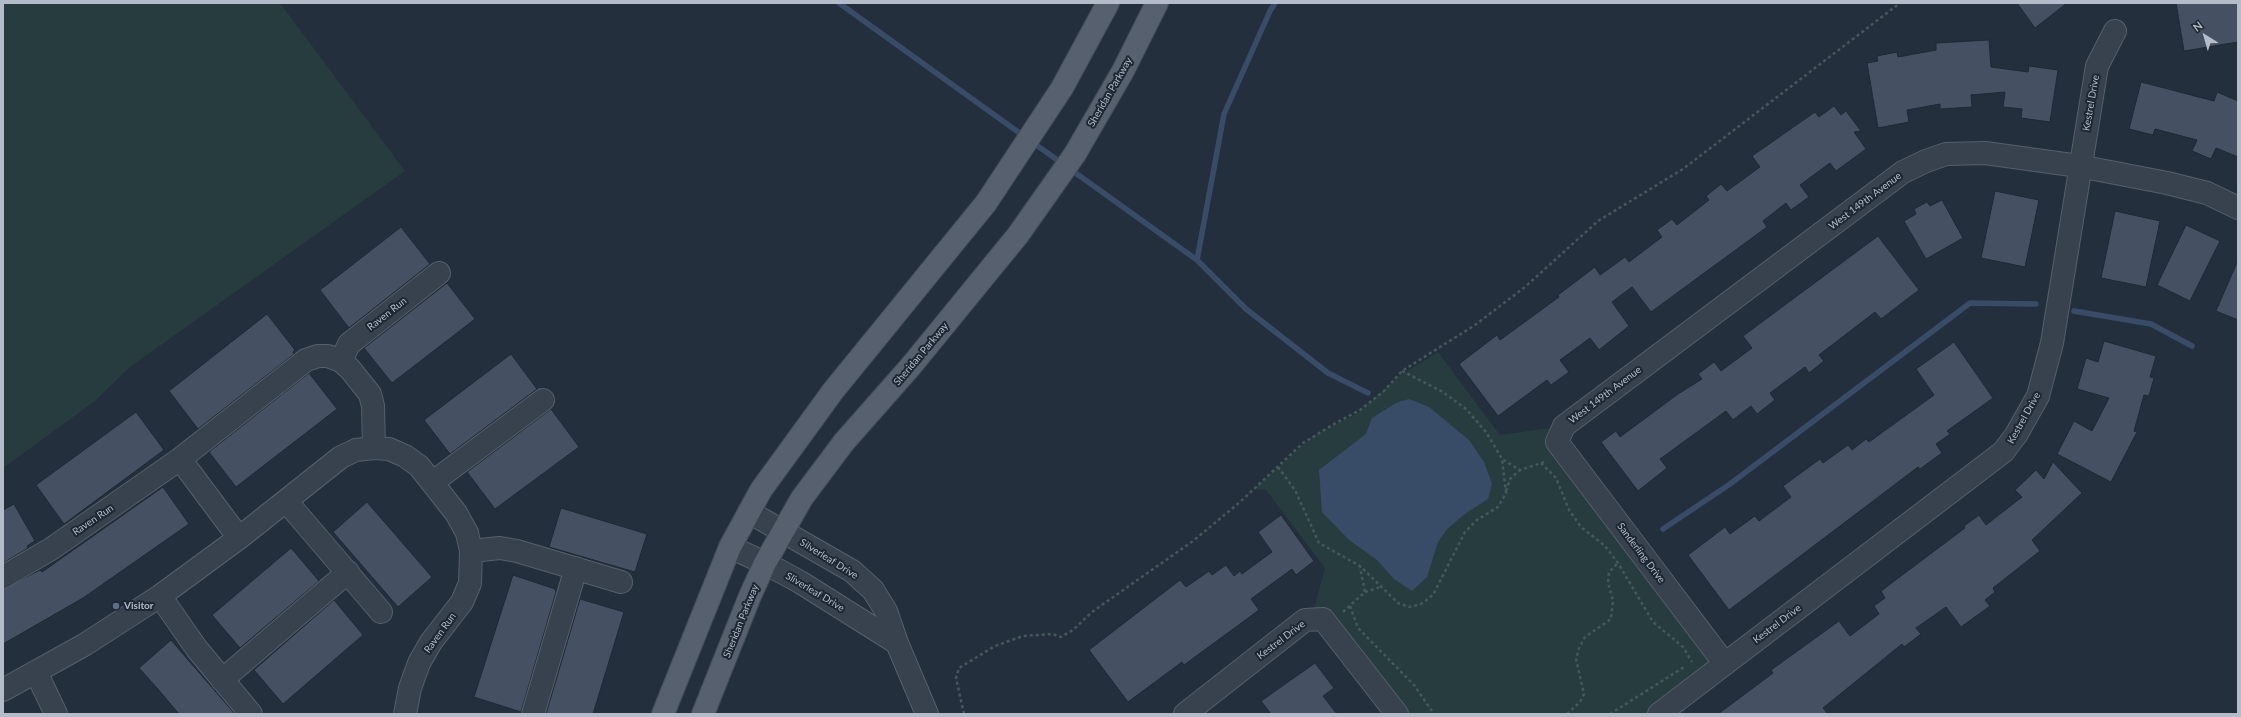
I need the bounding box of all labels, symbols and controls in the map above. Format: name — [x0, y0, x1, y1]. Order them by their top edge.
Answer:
north arrow — [2185, 16, 2225, 56]
text: N — [2190, 18, 2205, 34]
street label: Sheridan Parkway — [1085, 55, 1135, 129]
street label: Kestrel Drive — [2080, 74, 2102, 132]
street label: West 149th Avenue — [1826, 170, 1904, 232]
street label: Raven Run — [365, 295, 409, 333]
street label: Sheridan Parkway — [891, 320, 951, 388]
street label: West 149th Avenue — [1566, 364, 1644, 426]
street label: Kestrel Drive — [2005, 390, 2043, 446]
street label: Raven Run — [70, 502, 116, 538]
street label: Sanderling Drive — [1614, 520, 1668, 586]
street label: Silverleaf Drive — [798, 536, 860, 582]
street label: Sliverleaf Drive — [783, 570, 847, 614]
street label: Sheridan Parkway — [721, 582, 761, 660]
place label: Visitor — [124, 600, 154, 612]
marker: Visitor — [111, 601, 121, 611]
street label: Kestrel Drive — [1751, 602, 1803, 646]
street label: Raven Run — [421, 611, 459, 655]
street label: Kestrel Drive — [1255, 618, 1307, 662]

